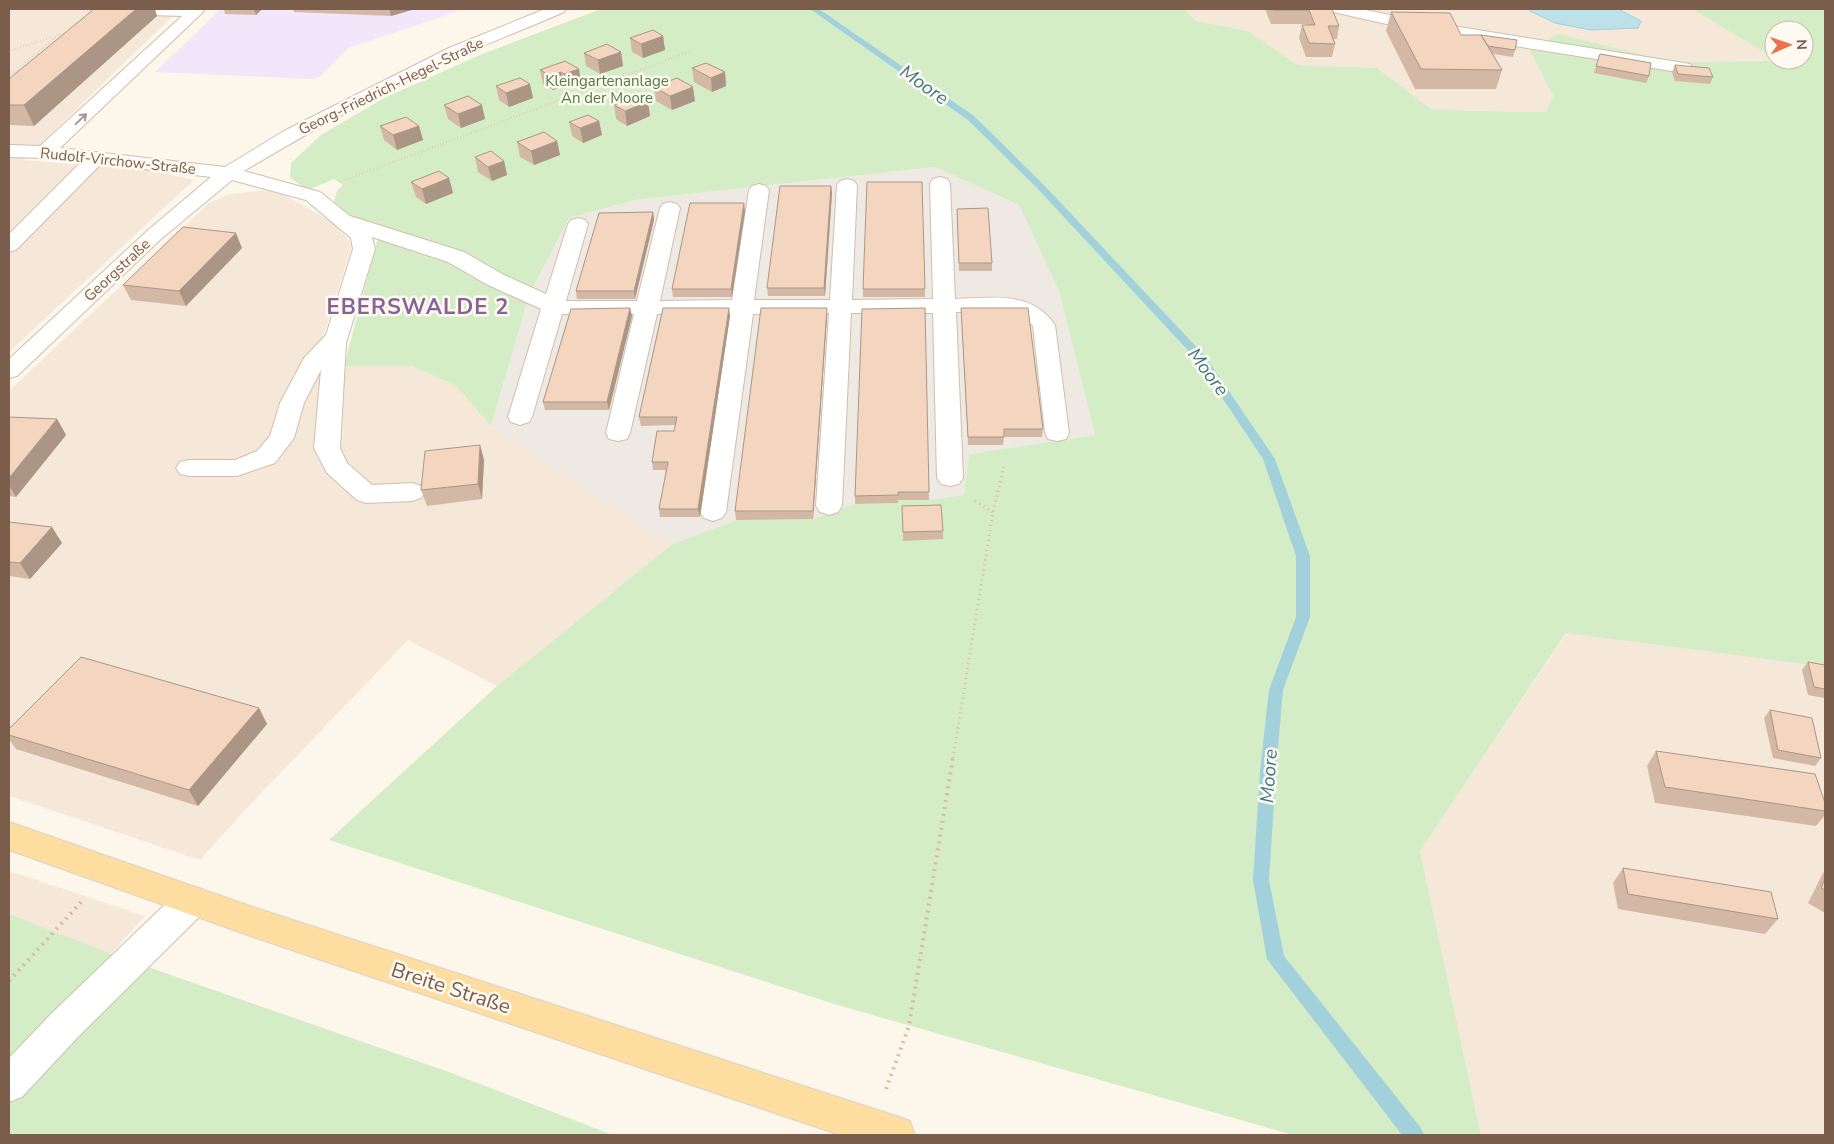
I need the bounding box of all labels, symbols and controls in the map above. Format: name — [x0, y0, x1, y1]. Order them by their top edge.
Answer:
north arrow — [1764, 20, 1814, 70]
street label: Georg-Friedrich-Hegel-Straße — [295, 32, 487, 140]
text: N — [1792, 39, 1811, 50]
water label: Moore — [894, 59, 954, 111]
park label: Kleingartenanlage An der Moore — [545, 71, 669, 108]
one-way arrow — [74, 113, 87, 125]
street label: Rudolf-Virchow-Straße — [39, 143, 197, 179]
street label: Georgstraße — [79, 234, 155, 306]
district label: EBERSWALDE 2 — [327, 292, 510, 322]
water label: Moore — [1181, 343, 1235, 401]
water label: Moore — [1254, 748, 1284, 804]
street label: Breite Straße — [388, 955, 514, 1021]

